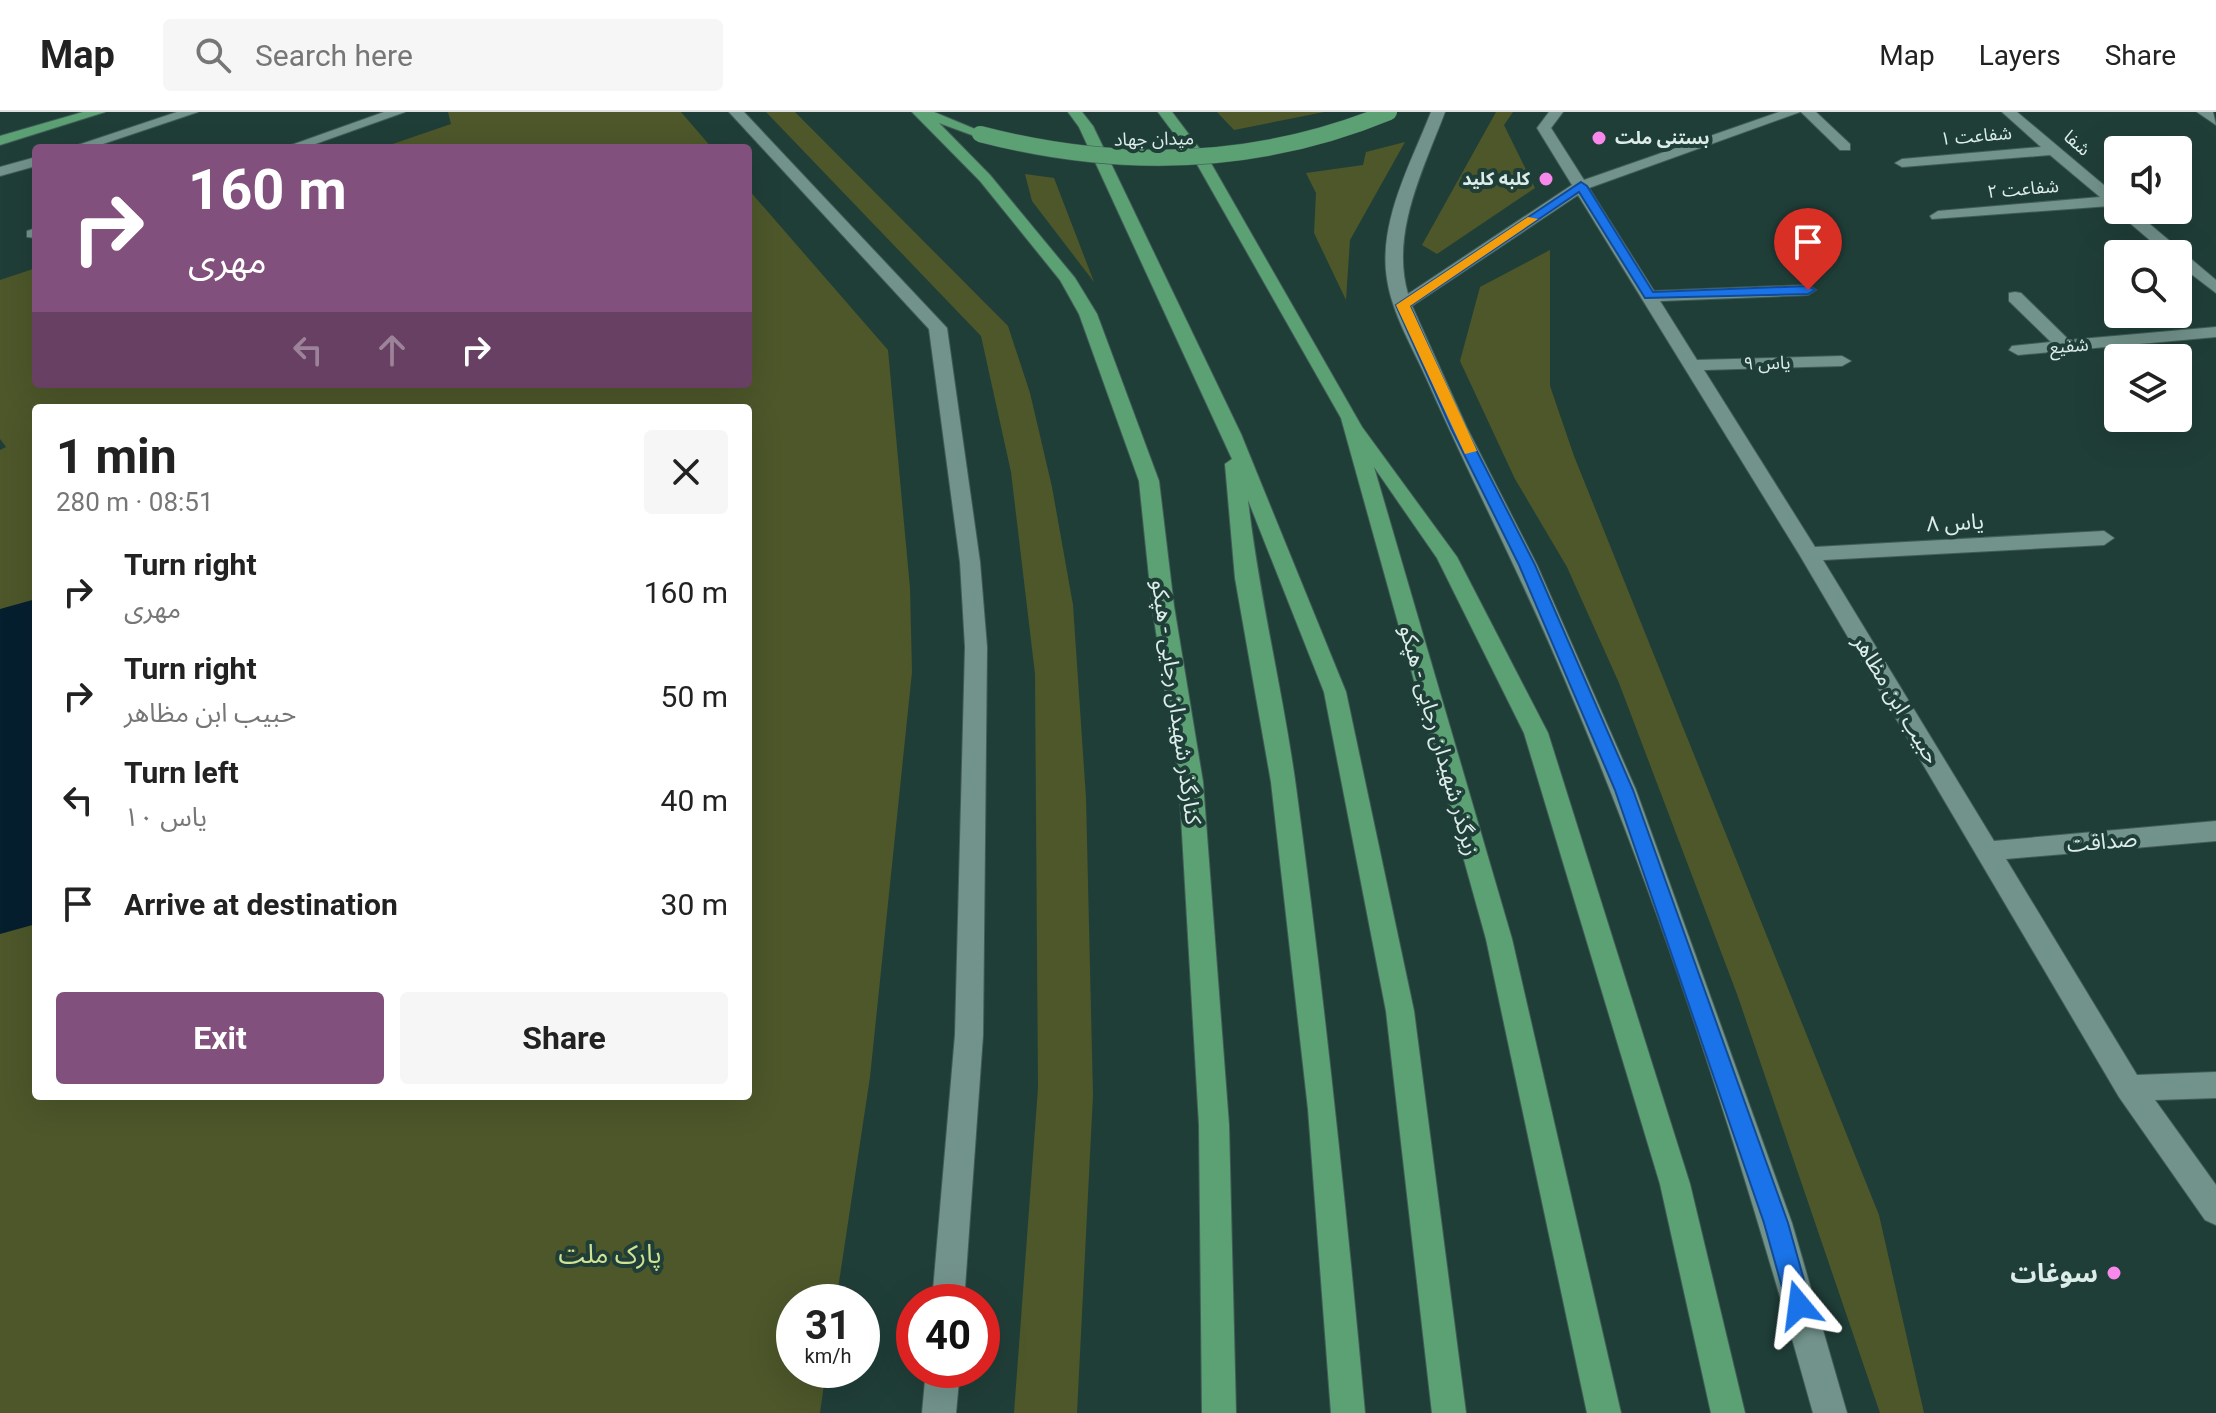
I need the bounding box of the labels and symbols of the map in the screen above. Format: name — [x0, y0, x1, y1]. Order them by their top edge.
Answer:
street label: شفاعت ۱ — [1939, 122, 2013, 149]
street label: شفا — [2060, 125, 2095, 160]
street label: میدان جهاد — [1114, 127, 1194, 151]
place label: بستنی ملت — [1615, 127, 1709, 148]
marker: بستنی ملت — [1590, 129, 1608, 147]
place label: کلبه کلید — [1462, 168, 1531, 189]
marker: کلبه کلید — [1537, 170, 1555, 188]
street label: شفاعت ۲ — [1986, 175, 2060, 202]
pin — [1774, 208, 1842, 290]
street label: شفیع — [2048, 333, 2090, 362]
street label: یاس ۹ — [1743, 352, 1791, 374]
street label: یاس ۸ — [1926, 509, 1984, 536]
street label: کنارگذر شهیدان رجایی - هپکو — [1145, 578, 1206, 827]
street label: زیرگذر شهیدان رجایی - هپکو — [1392, 622, 1484, 859]
street label: حبیب ابن مظاهر — [1848, 629, 1945, 768]
street label: صداقت — [2066, 826, 2138, 857]
park label: پارک ملت — [559, 1239, 661, 1271]
place label: سوغات — [2010, 1258, 2098, 1288]
position arrow — [1757, 1263, 1841, 1347]
marker: سوغات — [2105, 1264, 2123, 1282]
speed limit sign: 40 — [896, 1284, 1000, 1388]

